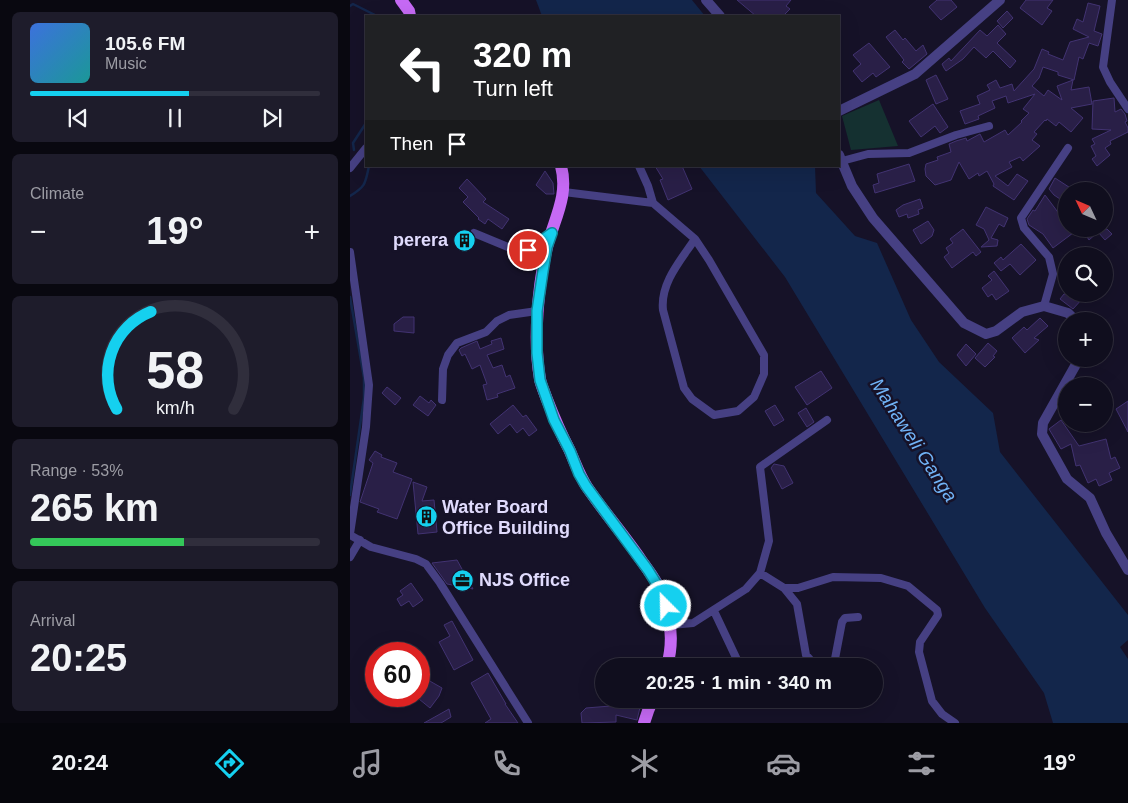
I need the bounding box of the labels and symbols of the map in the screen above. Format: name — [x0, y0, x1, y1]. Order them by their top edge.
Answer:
north arrow — [1058, 182, 1112, 238]
building icon: perera — [452, 228, 476, 252]
pin — [507, 229, 549, 271]
place label: perera — [393, 230, 449, 250]
water label: Mahaweli Ganga — [866, 374, 962, 506]
place label: Water Board Office Building — [442, 497, 570, 538]
building icon: Water Board Office Building — [414, 505, 438, 529]
office icon: NJS Office — [451, 568, 475, 592]
place label: NJS Office — [479, 570, 570, 590]
position arrow — [639, 579, 691, 631]
speed limit sign: 60 — [365, 642, 430, 707]

